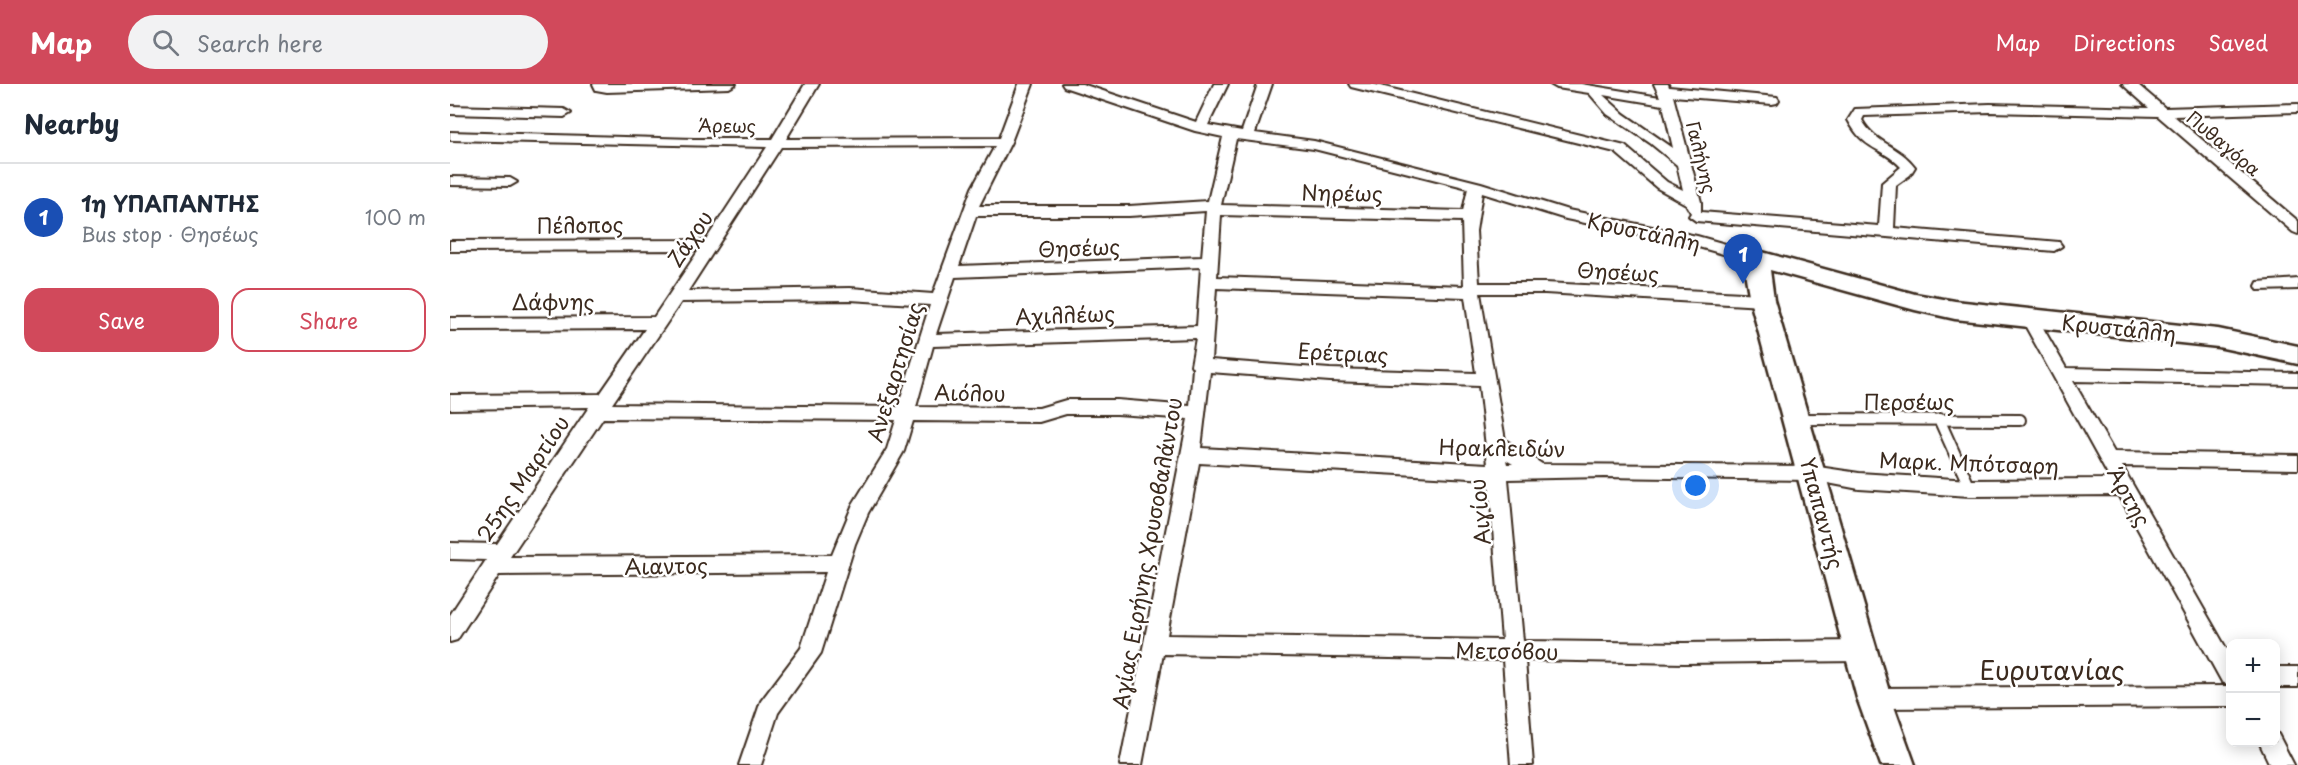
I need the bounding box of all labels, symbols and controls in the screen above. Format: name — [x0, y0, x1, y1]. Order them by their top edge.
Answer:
search box — [128, 15, 548, 69]
text: Map — [30, 21, 92, 64]
icon: search — [149, 26, 182, 59]
text: Search here — [197, 26, 323, 59]
text: Map — [1995, 26, 2040, 58]
text: Directions — [2073, 26, 2175, 58]
text: Saved — [2208, 26, 2268, 58]
text: Nearby — [24, 104, 119, 143]
street label: Πυθαγόρα — [2181, 104, 2267, 182]
street label: Άρεως — [698, 111, 756, 139]
street label: Γαλήνης — [1680, 118, 1724, 196]
street label: Νηρέως — [1301, 175, 1383, 209]
text: 1η ΥΠΑΠΑΝΤΗΣ — [81, 186, 259, 219]
text: 1 — [39, 202, 48, 232]
text: 100 m — [365, 202, 426, 232]
street label: Ζάχου — [658, 203, 720, 273]
street label: Κρυστάλλη — [1584, 203, 1704, 259]
street label: Πέλοπος — [536, 207, 624, 241]
text: Bus stop · Θησέως — [81, 219, 259, 249]
street label: Θησέως — [1037, 230, 1121, 264]
pin: 1 — [1724, 234, 1762, 284]
street label: Θησέως — [1576, 253, 1660, 289]
street label: Δάφνης — [512, 285, 594, 317]
button: Save — [24, 288, 219, 352]
button: Share — [231, 288, 426, 352]
street label: Αχιλλέως — [1015, 296, 1115, 332]
street label: Ανεξαρτησίας — [858, 298, 930, 446]
street label: Κρυστάλλη — [2060, 305, 2178, 349]
street label: Ερέτριας — [1297, 334, 1389, 370]
street label: Αιόλου — [934, 375, 1006, 409]
street label: Περσέως — [1864, 385, 1954, 417]
street label: Αγίας Ειρήνης Χρυσοβαλάντου — [1103, 395, 1189, 711]
street label: 25ης Μαρτίου — [468, 408, 576, 548]
street label: Ηρακλειδών — [1438, 430, 1566, 464]
street label: Μαρκ. Μπότσαρη — [1879, 443, 2059, 481]
street label: Υπαπαντής — [1793, 454, 1853, 573]
street label: Άρτης — [2100, 460, 2160, 532]
your location — [1681, 471, 1710, 500]
street label: Αιγίου — [1460, 477, 1498, 547]
street label: Αιαντος — [624, 548, 708, 582]
street label: Μετσόβου — [1455, 633, 1559, 667]
map controls — [2226, 639, 2280, 747]
button: + — [2226, 639, 2280, 693]
street label: Ευρυτανίας — [1980, 650, 2124, 689]
button: − — [2226, 693, 2280, 747]

